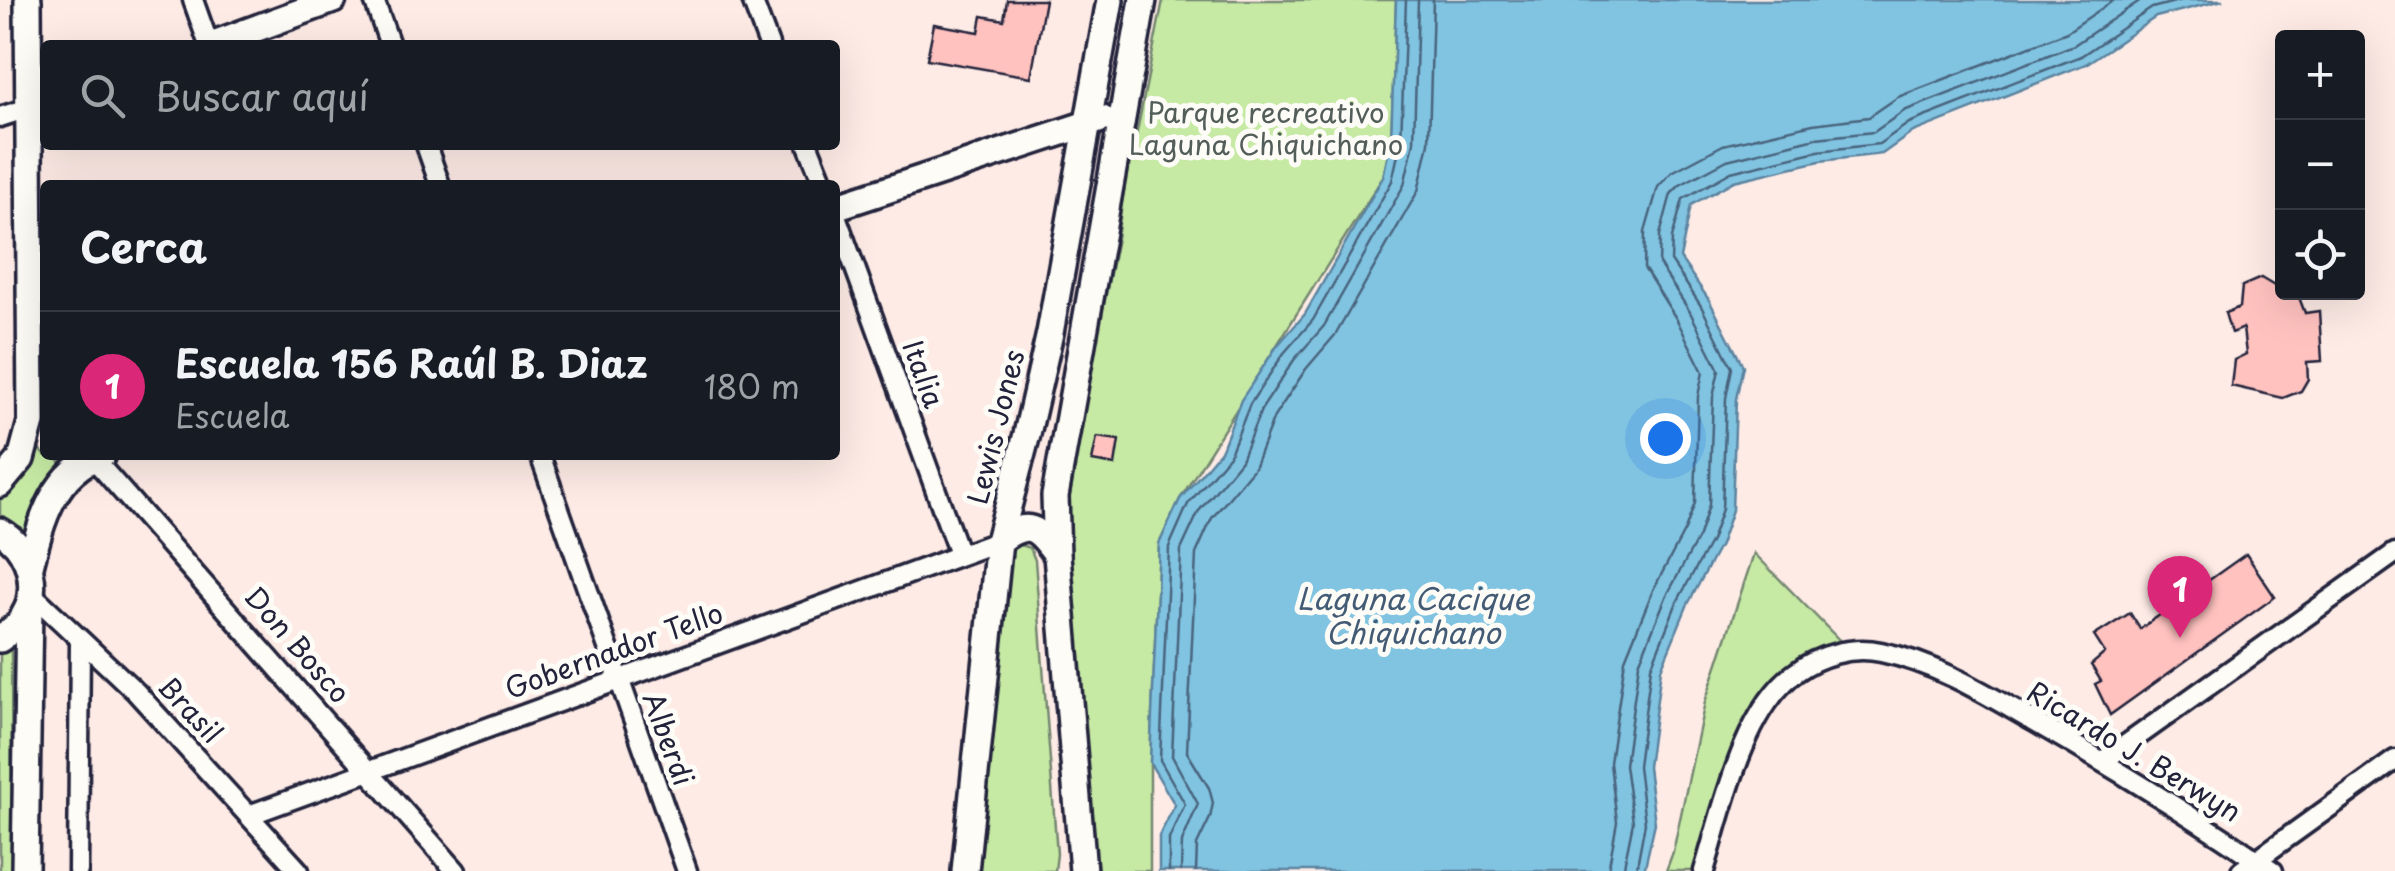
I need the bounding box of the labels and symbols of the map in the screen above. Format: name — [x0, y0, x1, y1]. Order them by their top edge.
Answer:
park label: Parque recreativo Laguna Chiquichano — [1129, 90, 1403, 165]
street label: Italia — [892, 333, 957, 414]
street label: Lewis Jones — [955, 345, 1034, 508]
your location — [1640, 413, 1691, 464]
pin: 1 — [2148, 556, 2212, 638]
water label: Laguna Cacique Chiquichano — [1297, 575, 1531, 654]
street label: Don Bosco — [235, 576, 361, 712]
street label: Gobernador Tello — [498, 590, 729, 709]
street label: Brasil — [149, 666, 234, 752]
street label: Ricardo J. Berwyn — [2019, 670, 2250, 832]
street label: Alberdi — [633, 686, 706, 791]

